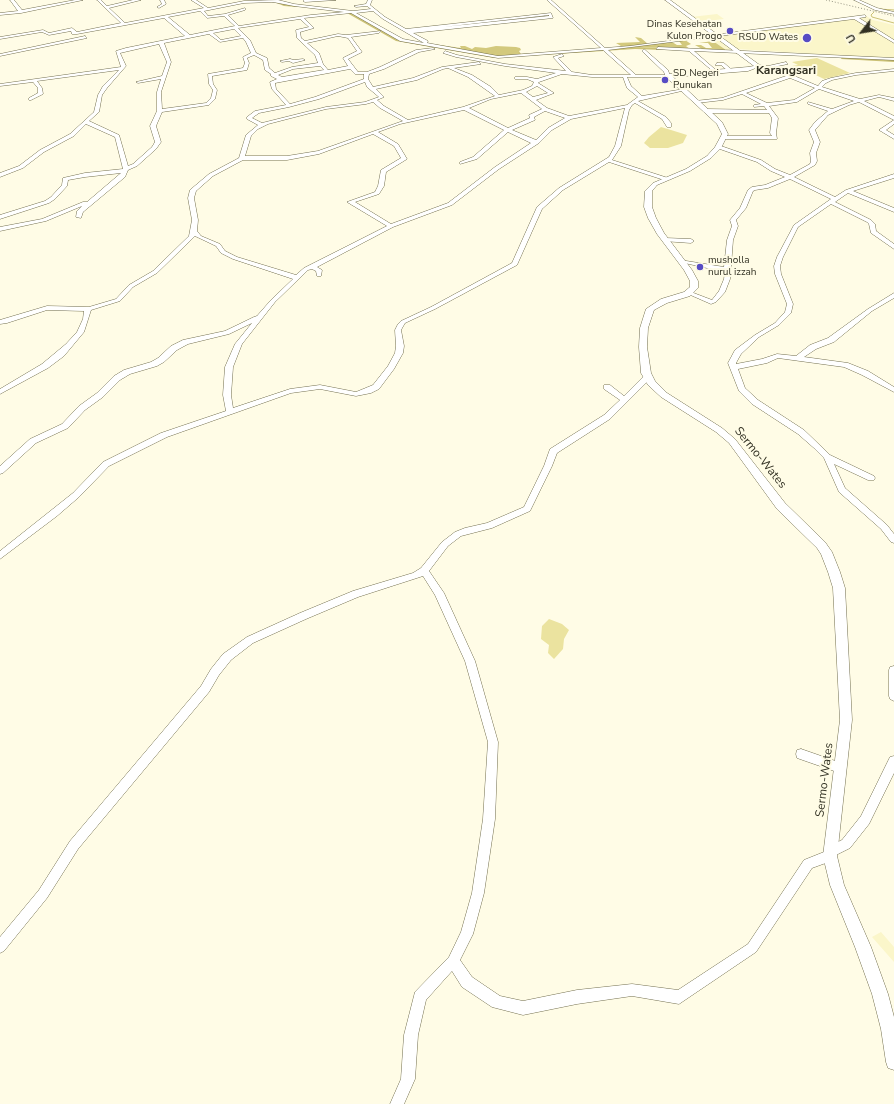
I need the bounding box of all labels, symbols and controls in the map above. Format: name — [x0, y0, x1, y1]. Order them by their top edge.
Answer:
north arrow — [842, 12, 882, 52]
place label: Dinas Kesehatan Kulon Progo — [647, 19, 722, 42]
marker: Dinas Kesehatan Kulon Progo — [725, 26, 735, 36]
text: U — [843, 31, 860, 46]
place label: RSUD Wates — [739, 32, 798, 44]
marker: RSUD Wates — [801, 32, 813, 44]
district label: Karangsari — [756, 64, 816, 78]
place label: SD Negeri Punukan — [673, 68, 719, 92]
marker: SD Negeri Punukan — [660, 75, 670, 85]
place label: musholla nurul izzah — [708, 255, 757, 278]
marker: musholla nurul izzah — [695, 262, 705, 272]
street label: Sermo-Wates — [731, 424, 789, 492]
street label: Sermo-Wates — [813, 742, 837, 818]

